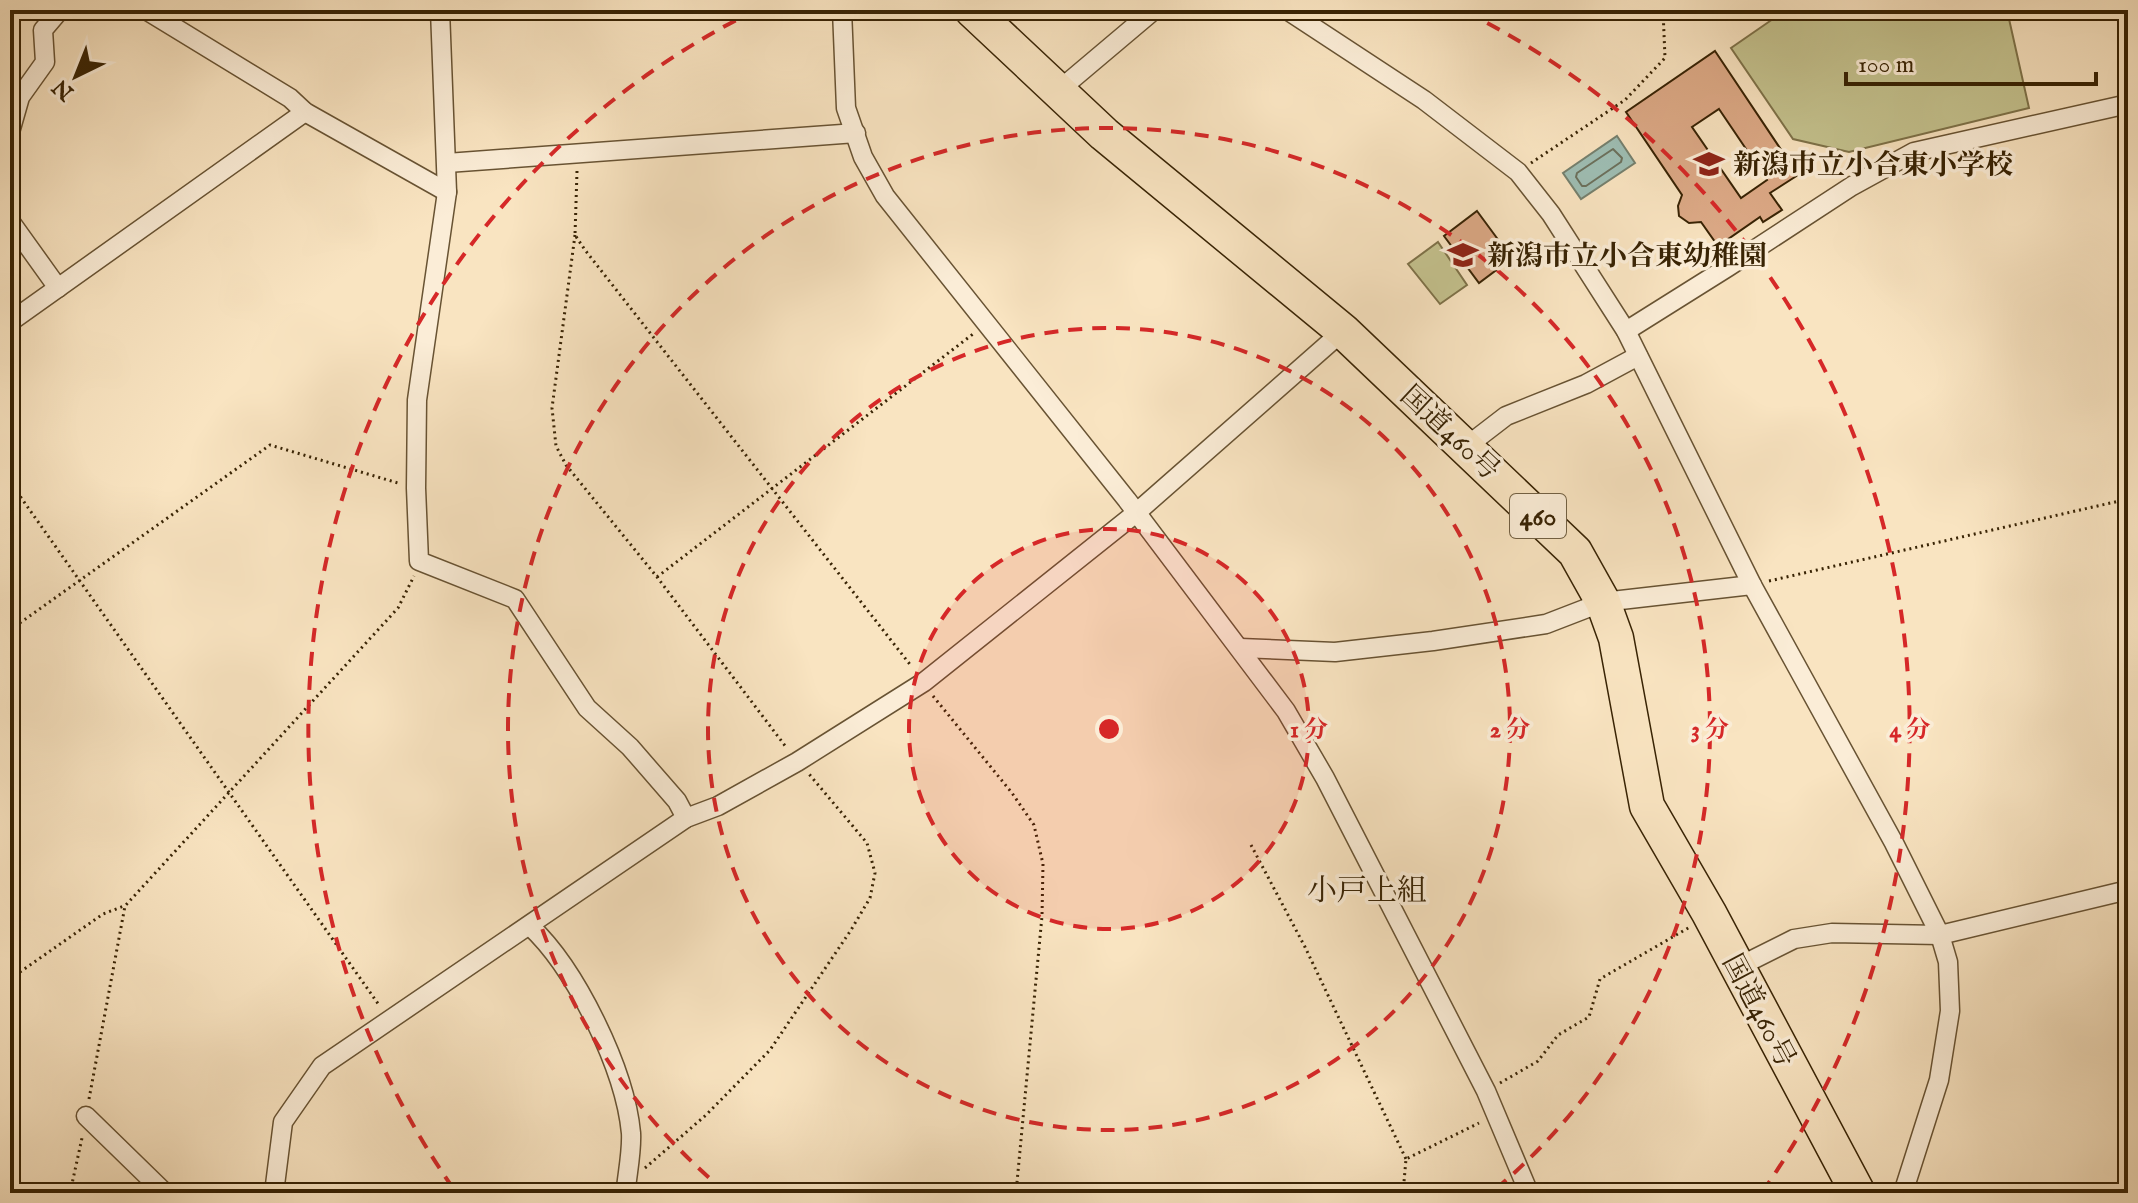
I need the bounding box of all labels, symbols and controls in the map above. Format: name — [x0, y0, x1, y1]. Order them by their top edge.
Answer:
north arrow — [36, 36, 116, 116]
scale bar — [1846, 36, 2096, 86]
text: 100 m — [1858, 50, 1914, 81]
text: N — [47, 72, 81, 107]
school or university icon: 新潟市立小合東小学校 — [1692, 147, 1726, 181]
place label: 新潟市立小合東小学校 — [1733, 149, 2013, 184]
school or university icon: 新潟市立小合東幼稚園 — [1446, 238, 1480, 272]
place label: 新潟市立小合東幼稚園 — [1487, 240, 1767, 275]
street label: 国道460号 — [1392, 379, 1506, 489]
road number: 460 — [1510, 494, 1566, 538]
centre of rings — [1095, 715, 1123, 743]
text: 1 分 — [1290, 715, 1328, 746]
text: 2 分 — [1490, 715, 1530, 746]
text: 3 分 — [1691, 715, 1729, 746]
text: 4 分 — [1889, 715, 1931, 746]
district label: 小戸上組 — [1307, 873, 1427, 911]
street label: 国道460号 — [1713, 949, 1802, 1074]

